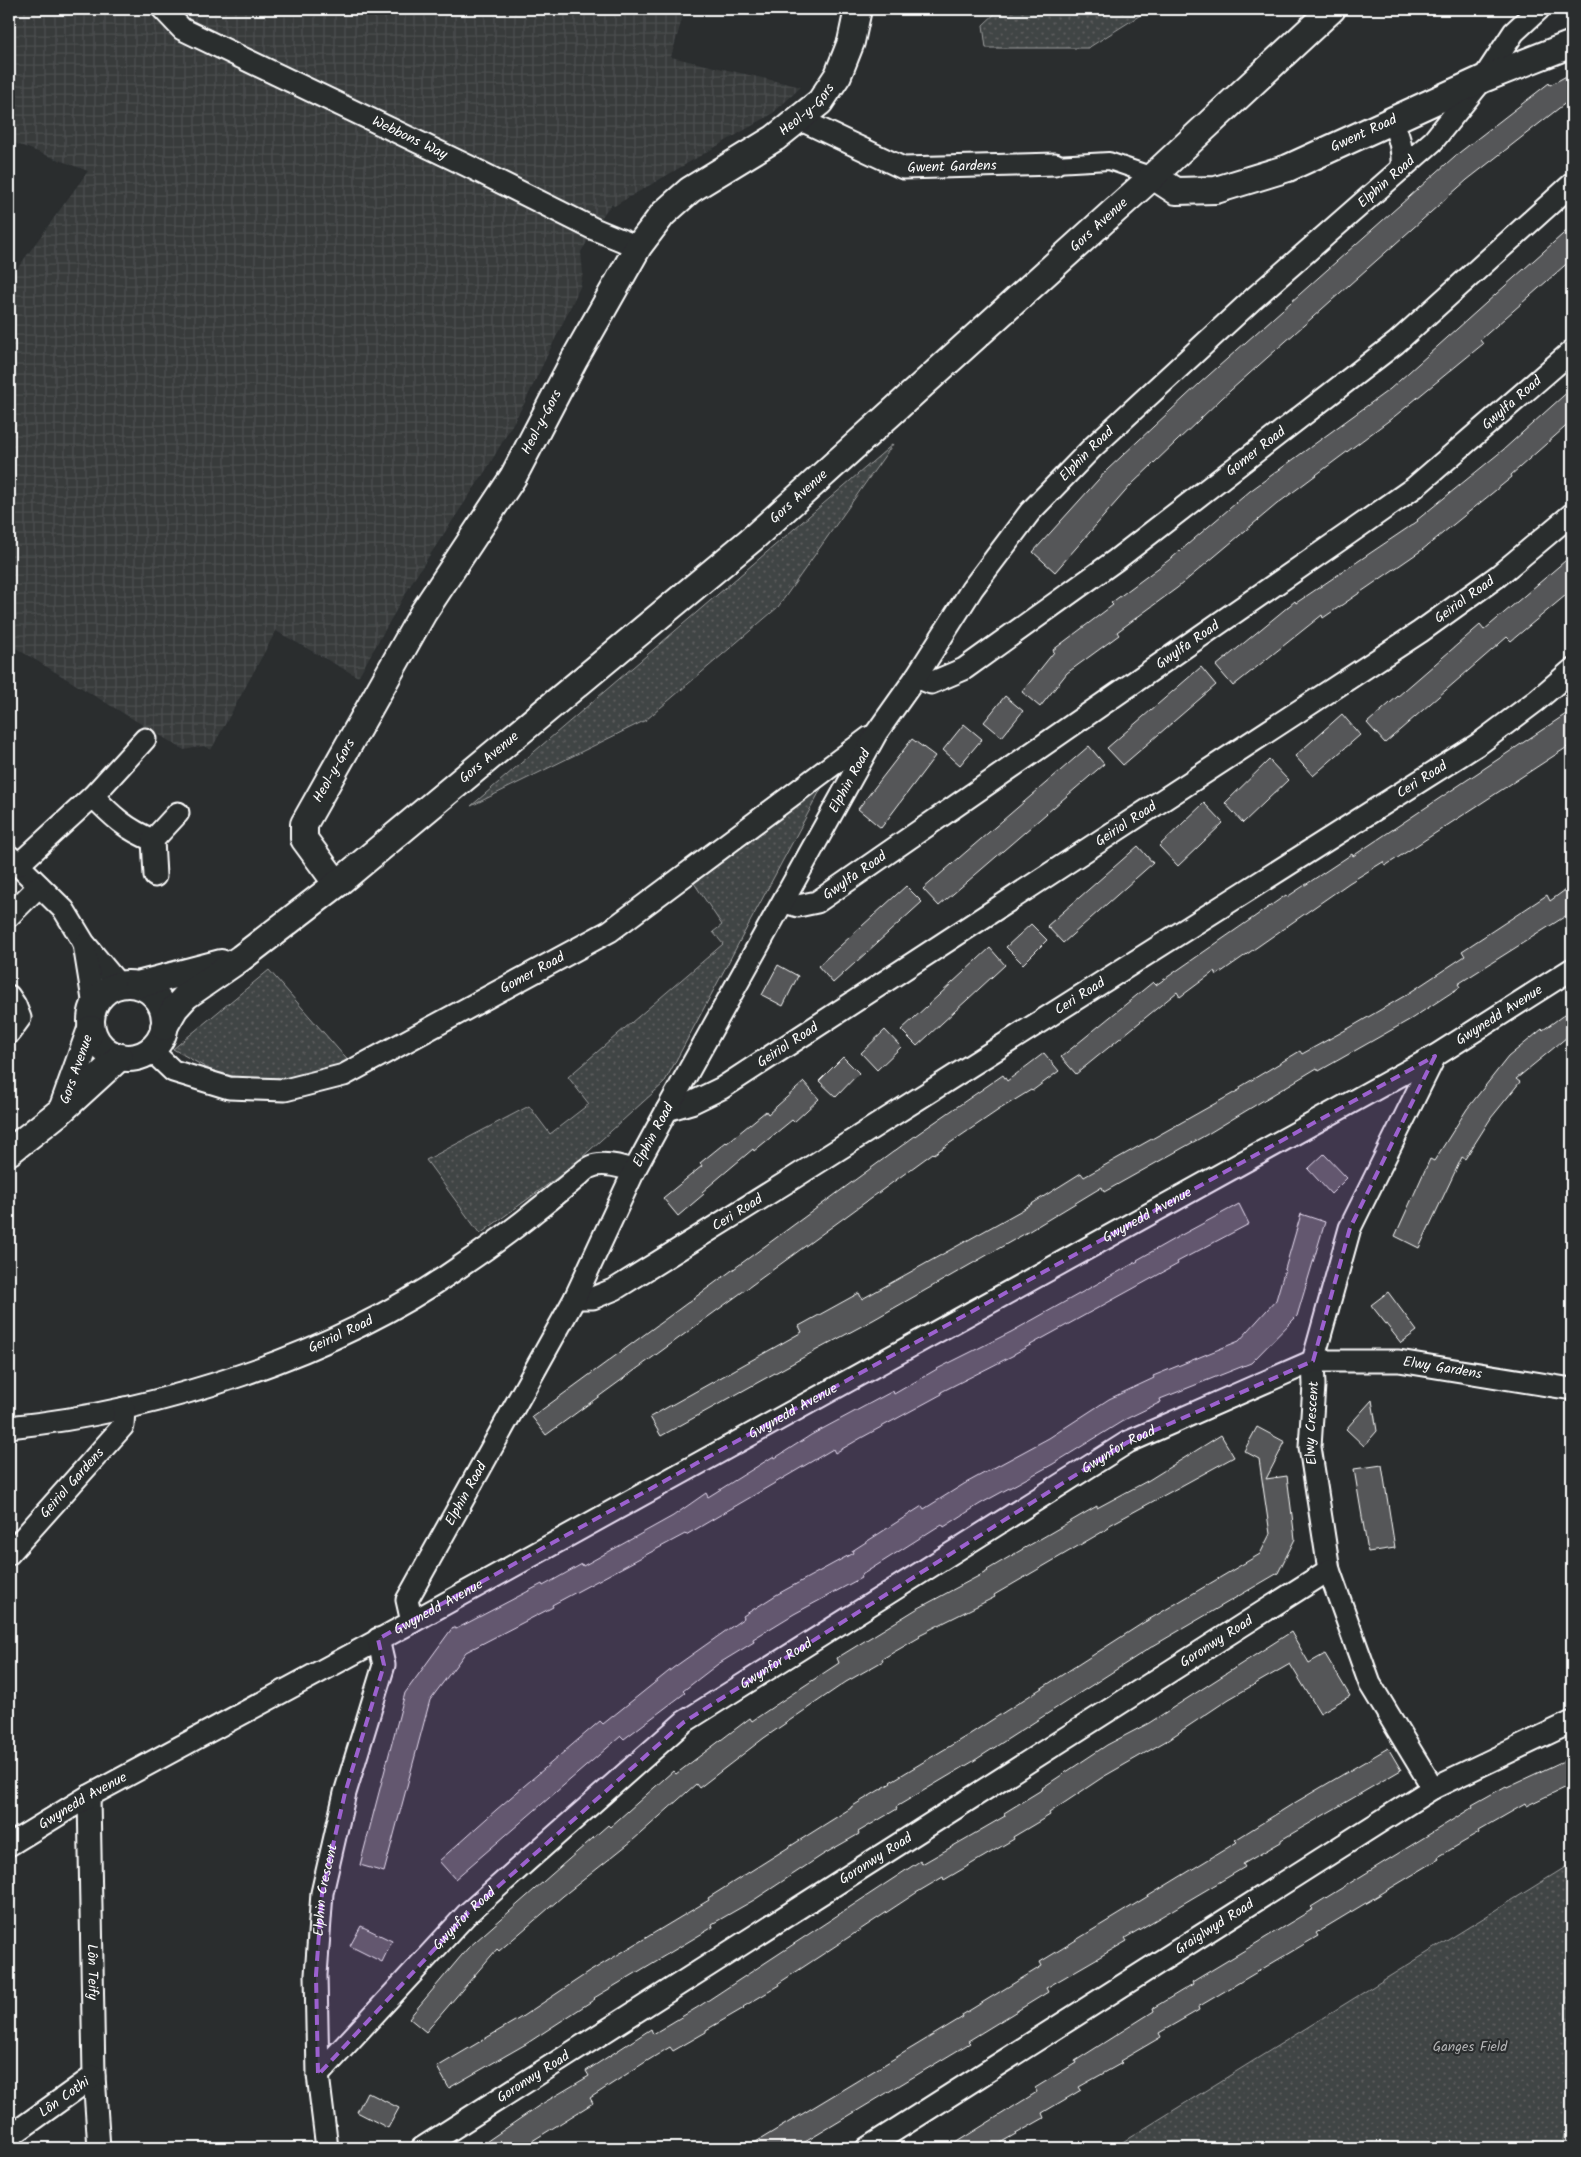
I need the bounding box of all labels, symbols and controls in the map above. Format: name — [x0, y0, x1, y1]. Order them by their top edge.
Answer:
street label: Heol-y-Gors — [774, 79, 841, 142]
street label: Gwent Road — [1327, 108, 1401, 158]
street label: Webbons Way — [368, 111, 452, 166]
street label: Elphin Road — [1353, 150, 1421, 213]
street label: Gwent Gardens — [907, 155, 997, 179]
street label: Gors Avenue — [1065, 192, 1134, 257]
street label: Gwylfa Road — [1477, 370, 1548, 436]
street label: Heol-y-Gors — [516, 386, 568, 458]
street label: Elphin Road — [1054, 421, 1120, 487]
street label: Gomer Road — [1221, 421, 1291, 482]
street label: Gors Avenue — [765, 464, 833, 529]
street label: Geiriol Road — [1430, 570, 1500, 629]
street label: Gwylfa Road — [1151, 615, 1225, 675]
street label: Gors Avenue — [454, 726, 524, 789]
street label: Heol-y-Gors — [307, 735, 361, 807]
street label: Elphin Road — [823, 744, 877, 817]
street label: Ceri Road — [1392, 755, 1453, 804]
street label: Geiriol Road — [1091, 795, 1162, 852]
street label: Gwylfa Road — [818, 845, 892, 906]
street label: Gomer Road — [496, 946, 570, 1000]
street label: Ceri Road — [1050, 972, 1110, 1021]
street label: Gwynedd Avenue — [1452, 979, 1548, 1051]
street label: Geiriol Road — [753, 1016, 824, 1073]
street label: Gors Avenue — [54, 1031, 99, 1107]
street label: Elphin Road — [627, 1098, 680, 1171]
street label: Gwynedd Avenue — [1099, 1181, 1197, 1249]
street label: Ceri Road — [708, 1188, 768, 1237]
street label: Geiriol Road — [305, 1309, 378, 1359]
street label: Elwy Gardens — [1401, 1351, 1484, 1385]
street label: Gwynedd Avenue — [744, 1377, 842, 1445]
street label: Elwy Crescent — [1299, 1380, 1325, 1467]
street label: Gwynfor Road — [1077, 1420, 1160, 1480]
street label: Geiriol Gardens — [35, 1443, 110, 1523]
street label: Elphin Road — [439, 1457, 493, 1530]
street label: Gwynedd Avenue — [390, 1573, 488, 1641]
street label: Goronwy Road — [1175, 1610, 1258, 1673]
street label: Gwynfor Road — [736, 1632, 818, 1695]
street label: Gwynedd Avenue — [34, 1766, 132, 1835]
street label: Goronwy Road — [835, 1827, 918, 1890]
street label: Elphin Crescent — [308, 1842, 344, 1937]
street label: Gwynfor Road — [427, 1881, 502, 1956]
street label: Graiglwyd Road — [1171, 1893, 1259, 1960]
street label: Lôn Teify — [81, 1944, 104, 2001]
park label: Ganges Field — [1433, 2036, 1508, 2058]
street label: Goronwy Road — [492, 2045, 575, 2109]
street label: Lôn Cothi — [34, 2071, 95, 2123]

